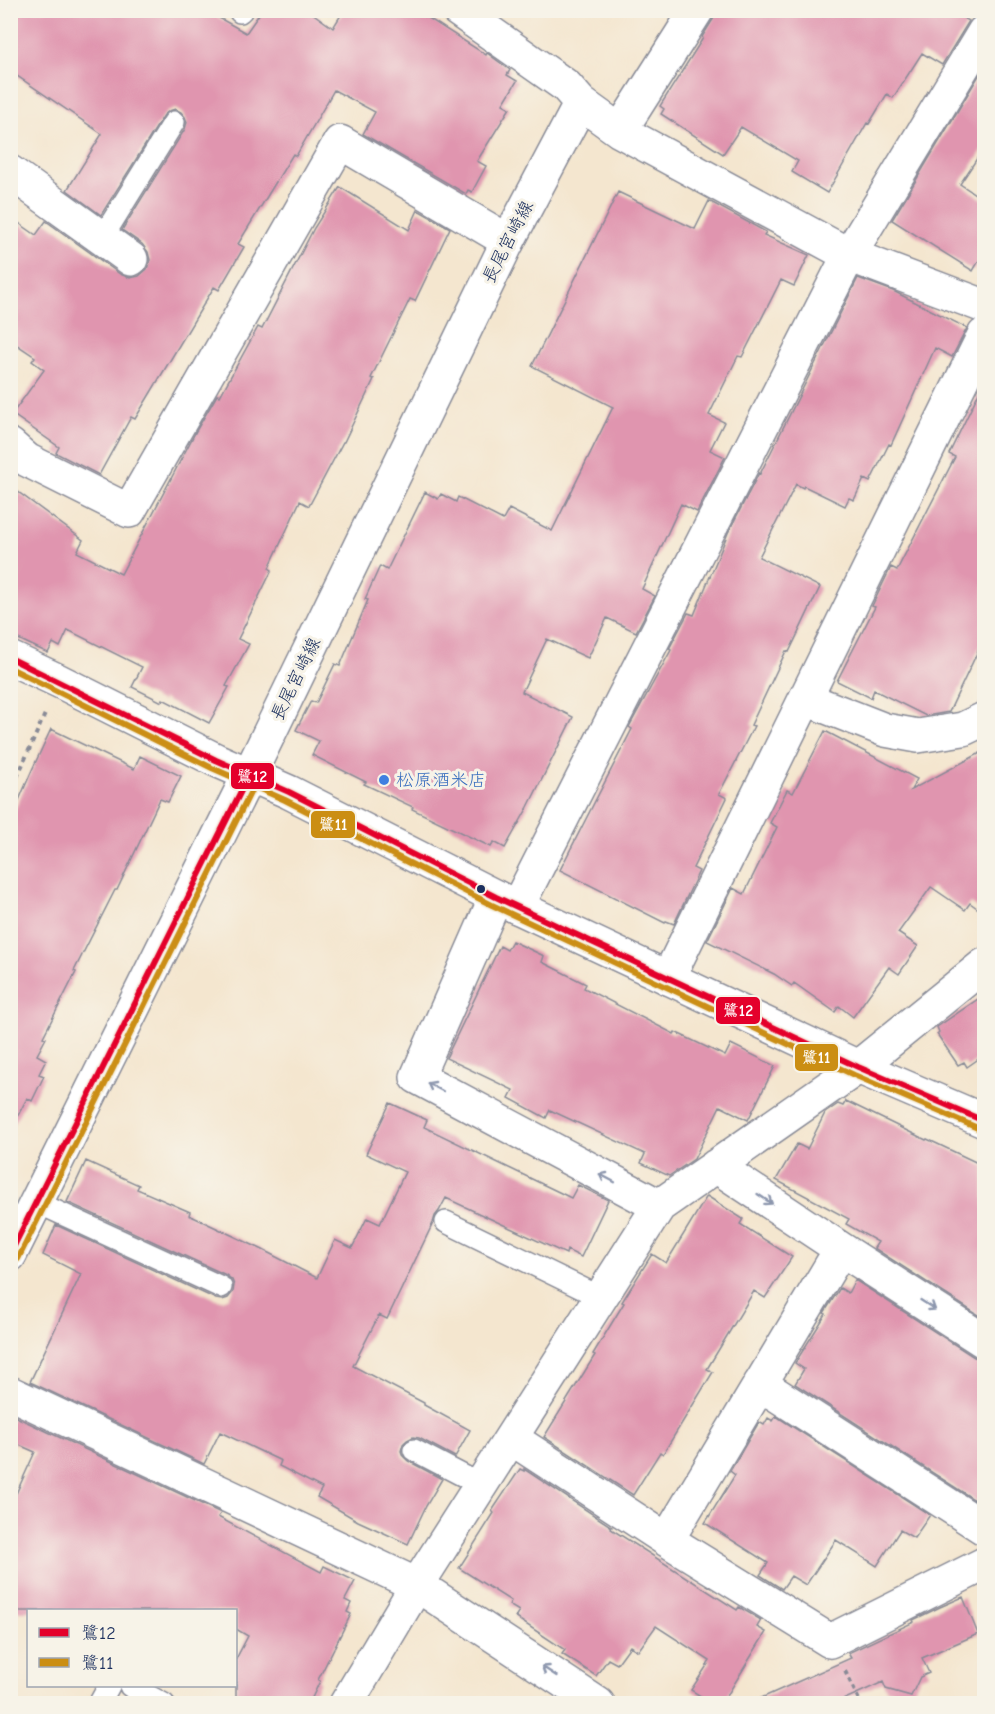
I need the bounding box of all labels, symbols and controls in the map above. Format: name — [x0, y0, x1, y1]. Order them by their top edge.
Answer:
street label: 長尾宮崎線 — [478, 197, 538, 287]
street label: 長尾宮崎線 — [267, 634, 325, 724]
line badge: 鷺12 — [230, 762, 275, 790]
text: 鷺12 — [237, 768, 267, 786]
place label: 松原酒米店 — [396, 770, 486, 791]
marker: 松原酒米店 — [377, 773, 391, 787]
line badge: 鷺11 — [310, 810, 356, 839]
text: 鷺11 — [319, 816, 347, 834]
unlabelled marker — [475, 883, 487, 895]
line badge: 鷺12 — [715, 996, 761, 1025]
text: 鷺12 — [723, 1002, 753, 1020]
line badge: 鷺11 — [794, 1043, 839, 1072]
text: 鷺11 — [802, 1049, 830, 1067]
one-way arrow — [427, 1081, 444, 1093]
one-way arrow — [599, 1172, 617, 1183]
one-way arrow — [756, 1193, 773, 1205]
one-way arrow — [920, 1299, 937, 1312]
legend — [27, 1609, 237, 1687]
text: 鷺12 — [81, 1623, 116, 1644]
text: 鷺11 — [81, 1653, 113, 1674]
one-way arrow — [541, 1665, 558, 1677]

